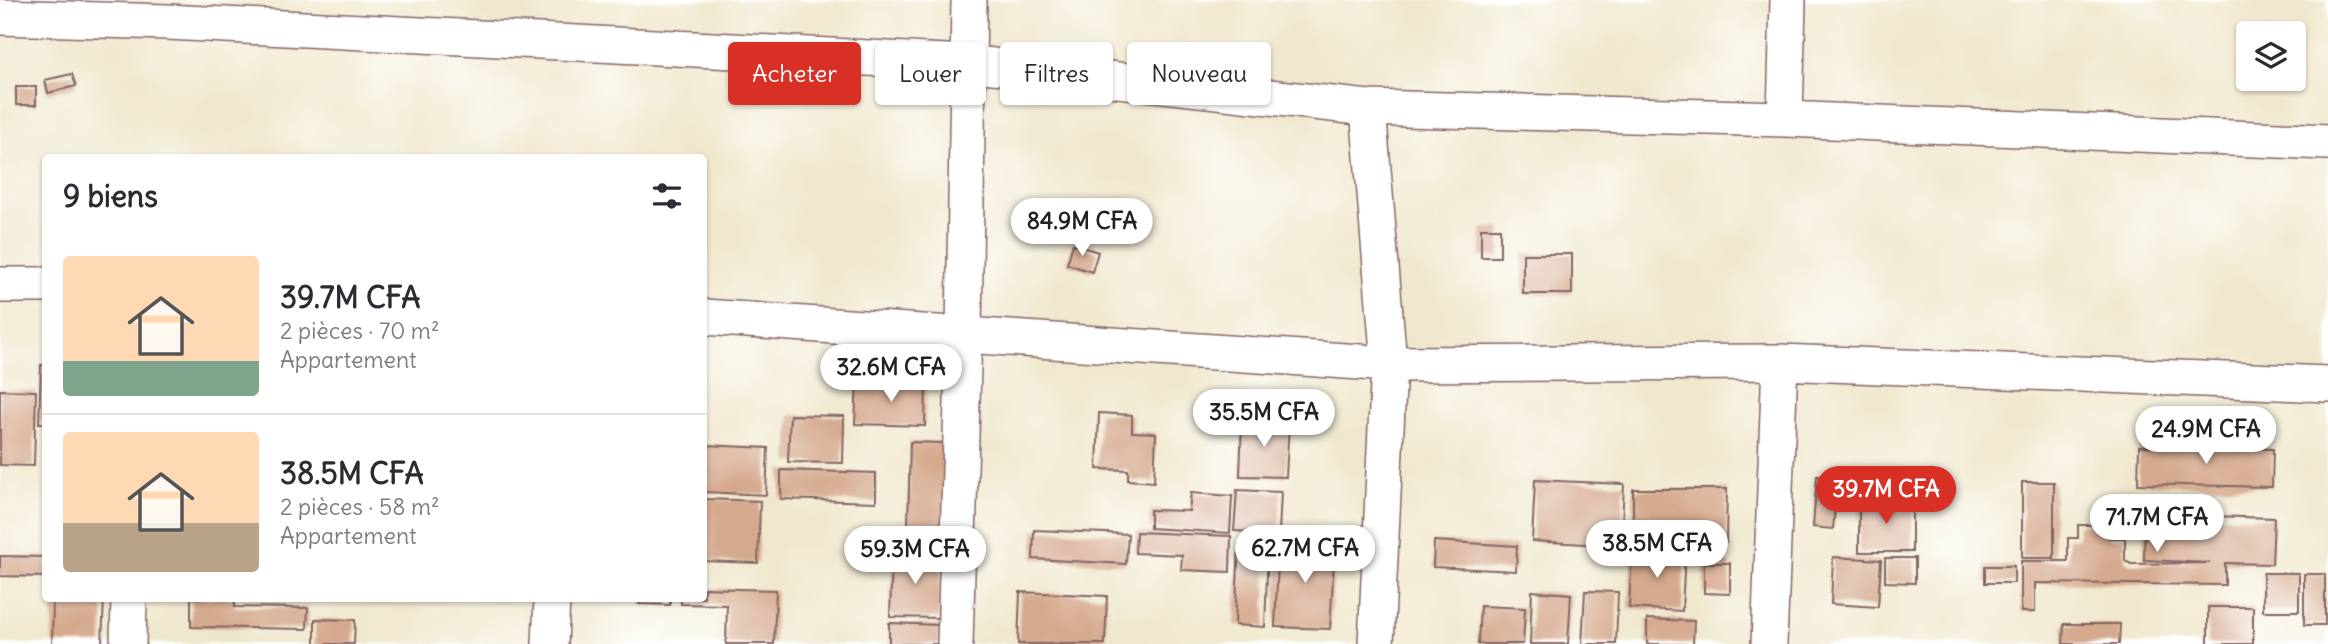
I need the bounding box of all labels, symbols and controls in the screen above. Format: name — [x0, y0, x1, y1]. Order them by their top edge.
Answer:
map controls — [2236, 21, 2306, 91]
button: layers — [2236, 21, 2306, 91]
chip: Acheter — [728, 42, 861, 105]
chip: Louer — [875, 42, 986, 105]
chip: Filtres — [1000, 42, 1113, 105]
chip: Nouveau — [1127, 42, 1271, 105]
text: 9 biens — [63, 177, 158, 215]
icon: filters — [648, 177, 686, 215]
pin: 84.9M CFA — [1002, 198, 1162, 258]
text: 84.9M CFA — [1027, 206, 1137, 235]
text: 39.7M CFA — [280, 278, 421, 316]
icon: home — [119, 284, 203, 368]
text: 2 pièces · 70 m² — [280, 316, 440, 345]
pin: 32.6M CFA — [811, 344, 971, 404]
text: Appartement — [280, 345, 417, 374]
text: 32.6M CFA — [836, 352, 946, 381]
pin: 35.5M CFA — [1184, 390, 1344, 449]
text: 35.5M CFA — [1209, 397, 1319, 426]
pin: 24.9M CFA — [2126, 406, 2286, 466]
text: 24.9M CFA — [2151, 414, 2261, 443]
text: 38.5M CFA — [280, 454, 424, 492]
icon: home — [119, 460, 203, 544]
pin: 39.7M CFA — [1806, 466, 1966, 526]
text: 39.7M CFA — [1832, 474, 1940, 503]
text: 2 pièces · 58 m² — [280, 492, 440, 521]
pin: 71.7M CFA — [2077, 494, 2237, 554]
text: 71.7M CFA — [2106, 502, 2208, 531]
pin: 38.5M CFA — [1577, 520, 1737, 580]
text: Appartement — [280, 521, 417, 550]
pin: 59.3M CFA — [835, 526, 995, 586]
pin: 62.7M CFA — [1225, 526, 1385, 585]
text: 38.5M CFA — [1602, 528, 1712, 557]
text: 62.7M CFA — [1251, 533, 1359, 562]
text: 59.3M CFA — [860, 534, 970, 563]

